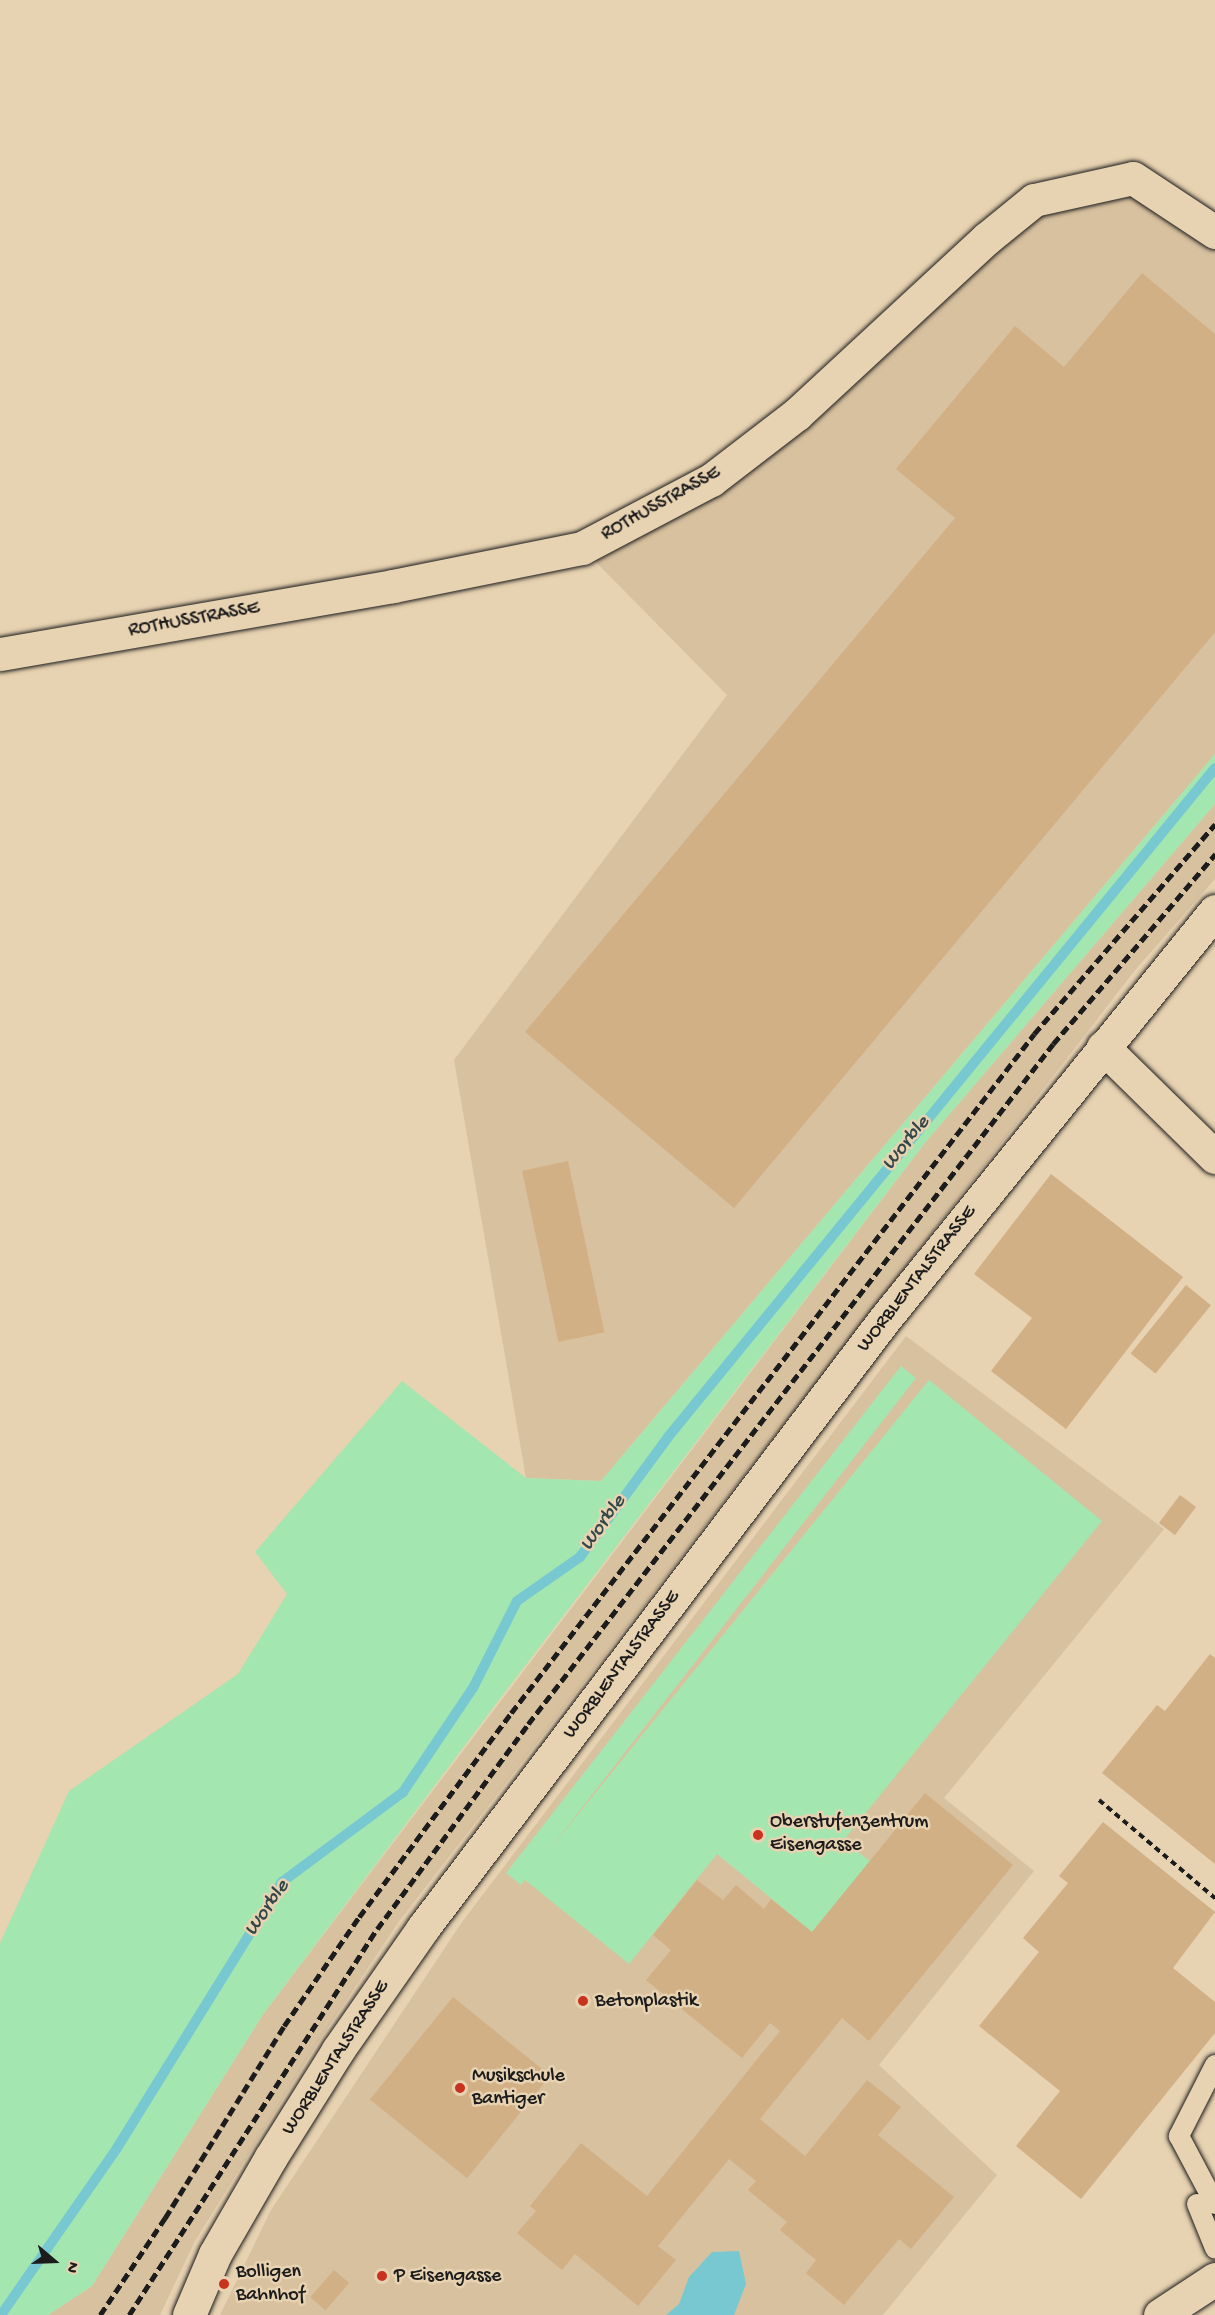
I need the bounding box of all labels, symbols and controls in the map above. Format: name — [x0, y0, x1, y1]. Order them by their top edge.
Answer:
street label: ROTHUSSTRASSE — [597, 461, 725, 547]
street label: ROTHUSSTRASSE — [127, 597, 261, 643]
water label: Worble — [877, 1112, 937, 1176]
street label: WORBLENTALSTRASSE — [852, 1201, 982, 1357]
water label: Worble — [575, 1491, 633, 1557]
street label: WORBLENTALSTRASSE — [558, 1586, 686, 1744]
place label: Oberstufenzentrum Eisengasse — [770, 1811, 928, 1858]
marker: Oberstufenzentrum Eisengasse — [751, 1828, 765, 1842]
water label: Worble — [240, 1876, 296, 1942]
street label: WORBLENTALSTRASSE — [277, 1976, 395, 2140]
place label: Betonplastik — [595, 1989, 698, 2013]
marker: Betonplastik — [576, 1994, 590, 2008]
place label: Musikschule Bantiger — [472, 2064, 565, 2111]
marker: Musikschule Bantiger — [453, 2081, 467, 2095]
north arrow — [24, 2231, 84, 2291]
text: N — [61, 2259, 82, 2275]
place label: Bolligen Bahnhof — [236, 2260, 305, 2307]
place label: P Eisengasse — [394, 2264, 501, 2288]
marker: P Eisengasse — [375, 2269, 389, 2283]
marker: Bolligen Bahnhof — [217, 2277, 231, 2291]

